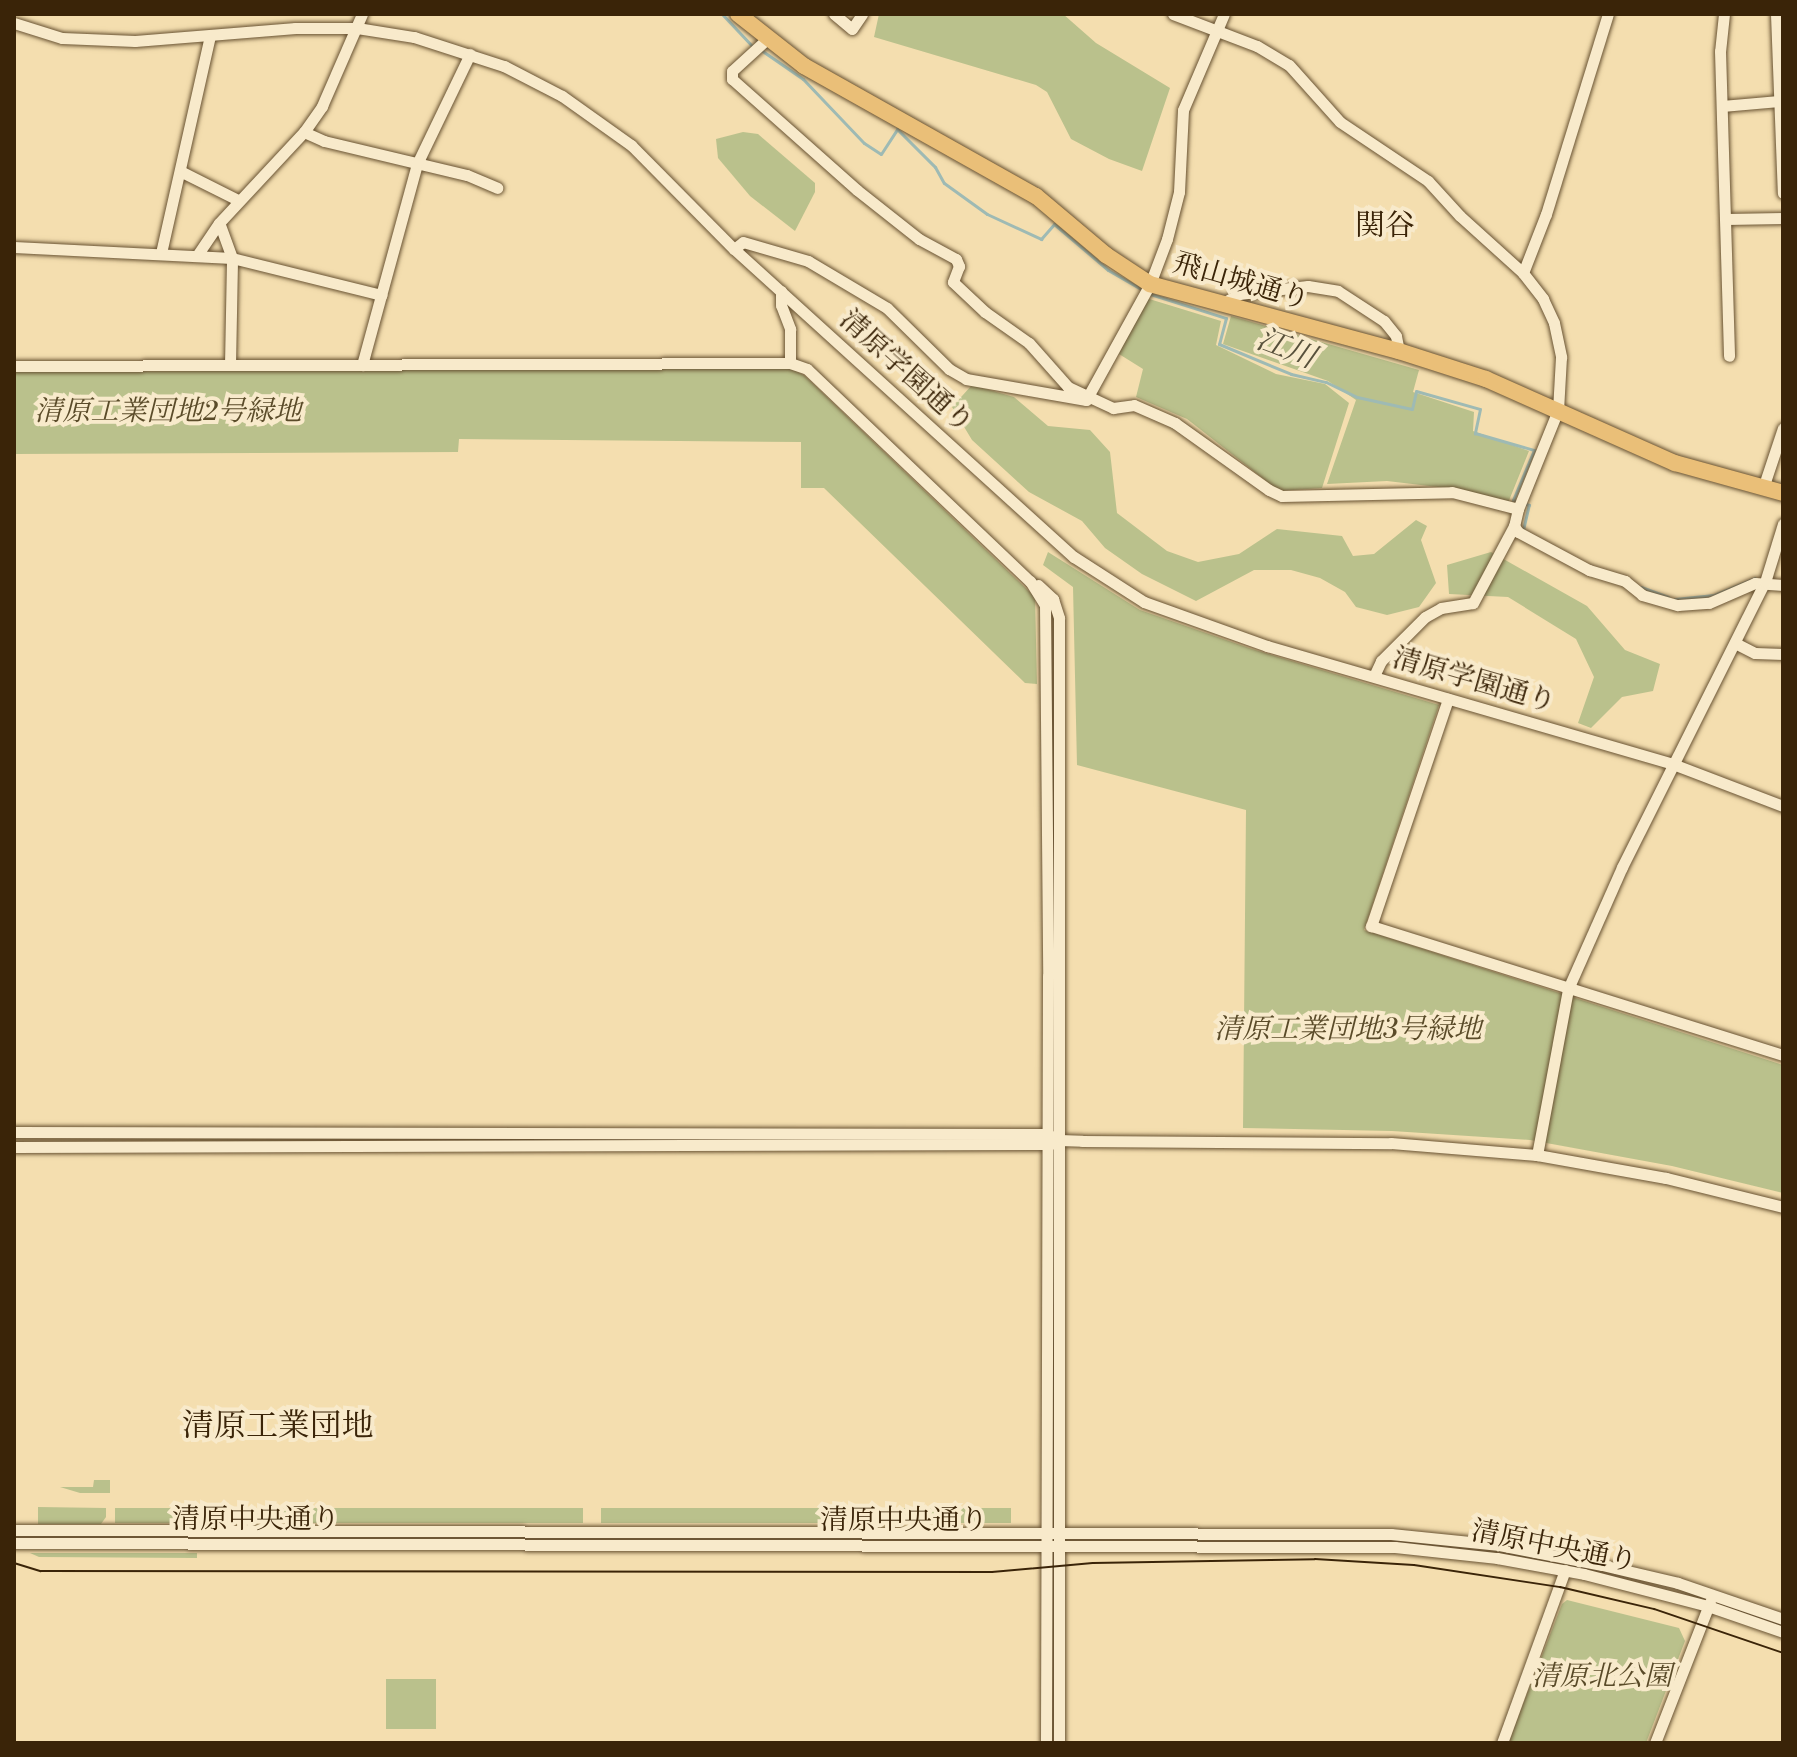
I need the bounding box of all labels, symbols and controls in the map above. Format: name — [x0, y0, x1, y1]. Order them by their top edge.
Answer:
district label: 関谷 — [1355, 208, 1415, 244]
street label: 飛山城通り — [1169, 247, 1313, 317]
street label: 清原学園通り — [832, 303, 980, 441]
water label: 江川 — [1252, 321, 1320, 377]
park label: 清原工業団地2号緑地 — [34, 395, 302, 429]
street label: 清原学園通り — [1389, 642, 1559, 720]
park label: 清原工業団地3号緑地 — [1214, 1013, 1482, 1047]
district label: 清原工業団地 — [182, 1407, 374, 1445]
street label: 清原中央通り — [172, 1503, 340, 1537]
street label: 清原中央通り — [820, 1504, 988, 1538]
street label: 清原中央通り — [1468, 1514, 1640, 1580]
park label: 清原北公園 — [1532, 1660, 1672, 1694]

